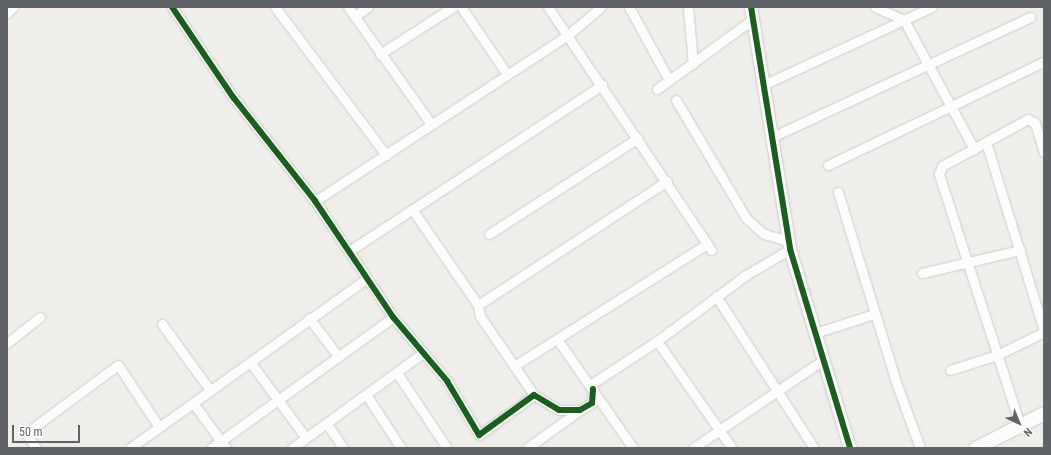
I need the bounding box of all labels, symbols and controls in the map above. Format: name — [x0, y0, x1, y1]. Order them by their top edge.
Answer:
north arrow — [999, 403, 1039, 443]
scale bar — [14, 417, 82, 443]
text: 50 m — [19, 425, 43, 439]
text: N — [1021, 425, 1035, 439]

